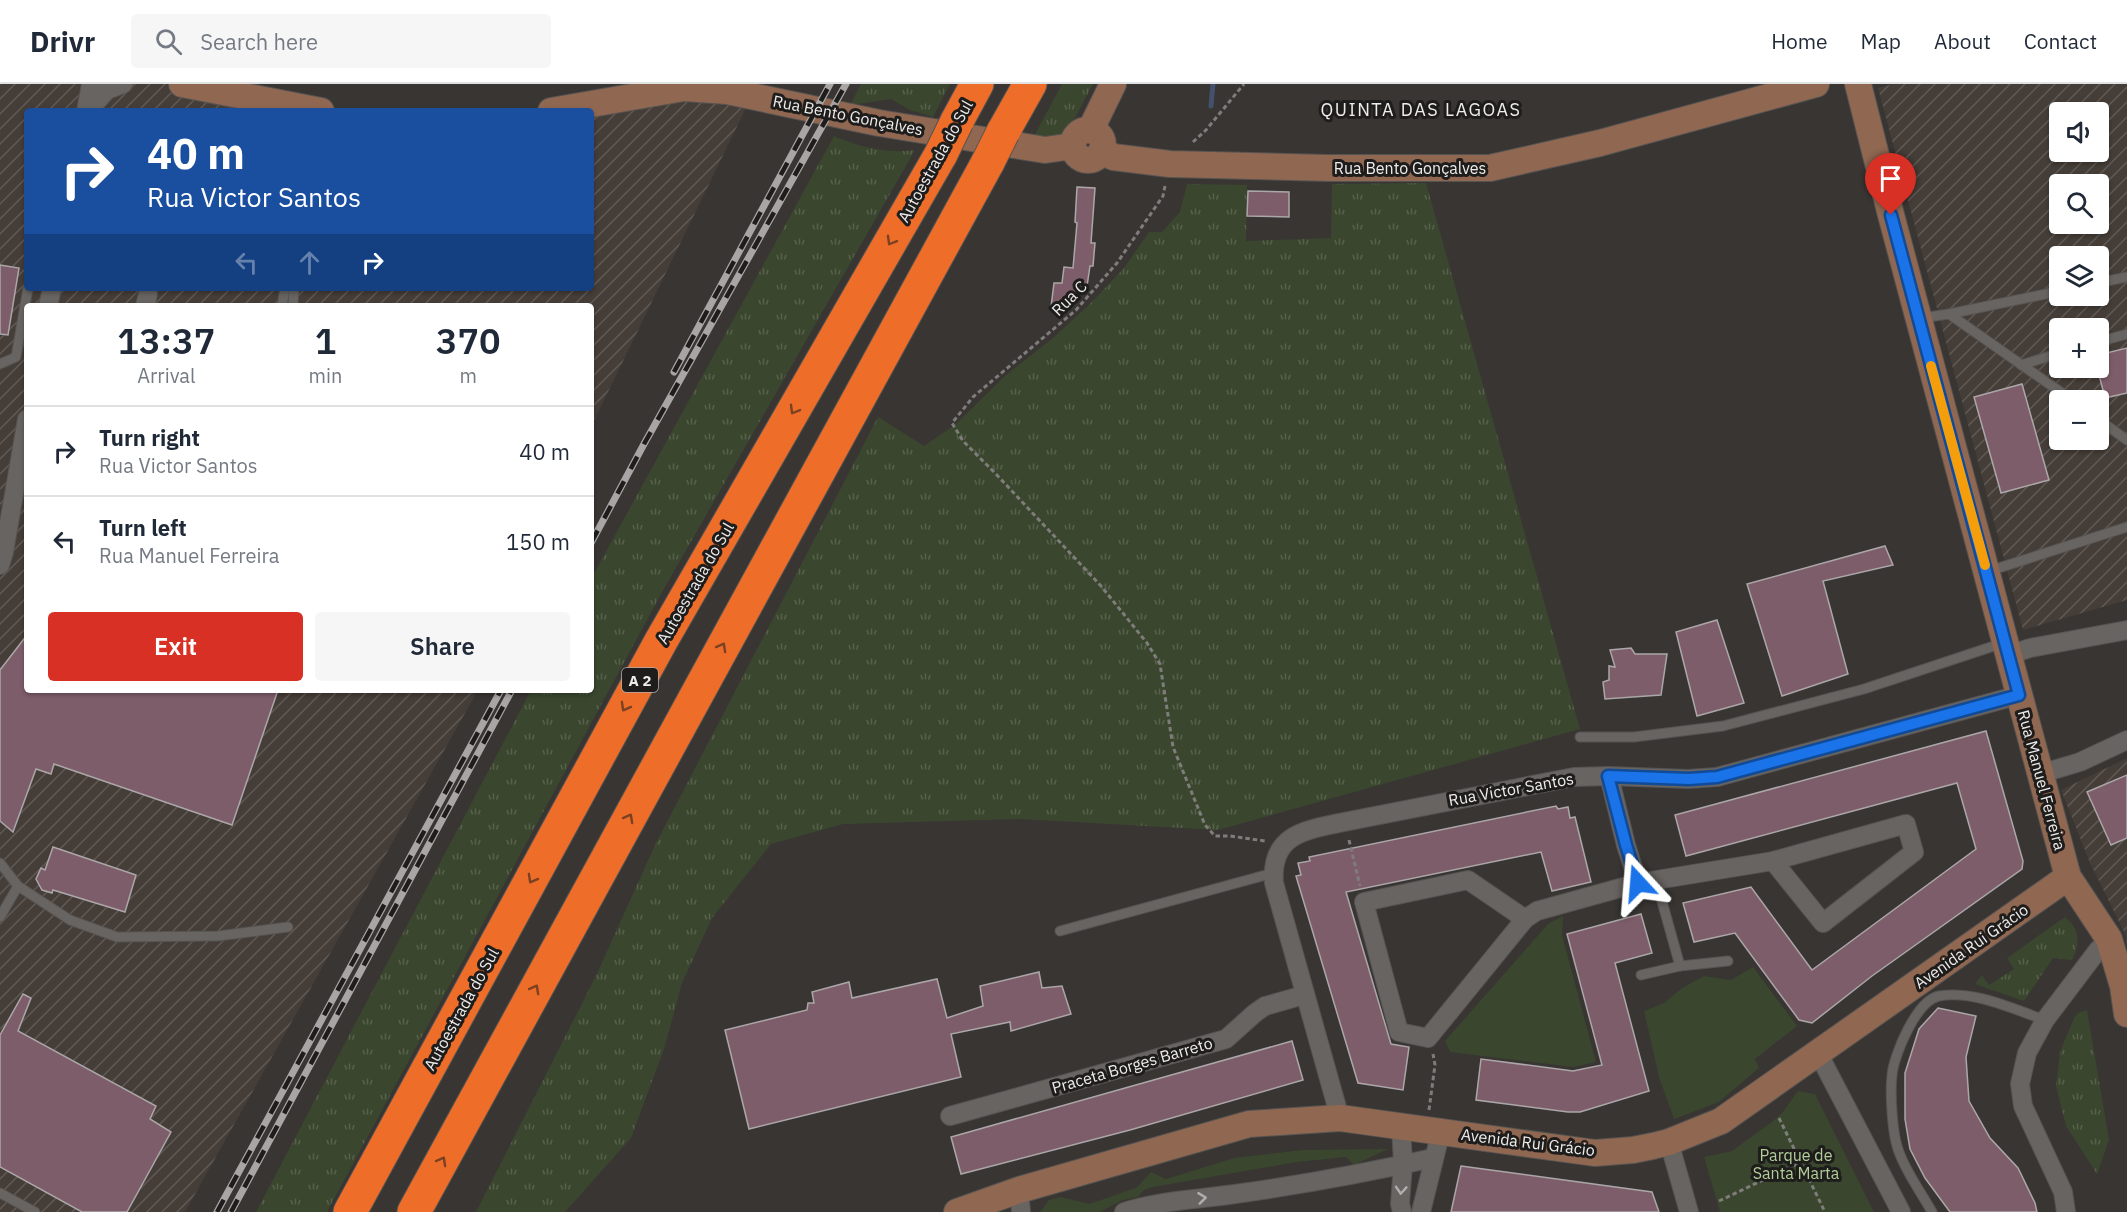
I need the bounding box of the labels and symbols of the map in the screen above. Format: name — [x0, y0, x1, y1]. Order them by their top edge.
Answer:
street label: Rua Bento Gonçalves — [771, 91, 925, 139]
street label: Autoestrada do Sul — [893, 96, 977, 226]
district label: QUINTA DAS LAGOAS — [1321, 98, 1522, 121]
pin — [1865, 153, 1916, 215]
street label: Rua Bento Gonçalves — [1334, 158, 1486, 178]
one-way arrow — [887, 235, 898, 245]
street label: Rua C — [1047, 276, 1091, 320]
one-way arrow — [790, 404, 801, 414]
street label: Autoestrada do Sul — [652, 519, 738, 647]
one-way arrow — [715, 643, 726, 653]
road number: A 2 — [622, 668, 658, 692]
one-way arrow — [621, 701, 632, 712]
street label: Rua Manuel Ferreira — [2014, 708, 2070, 853]
street label: Rua Victor Santos — [1447, 768, 1575, 810]
one-way arrow — [622, 814, 633, 824]
position arrow — [1606, 851, 1670, 915]
one-way arrow — [528, 872, 539, 883]
street label: Avenida Rui Grácio — [1910, 899, 2032, 993]
street label: Autoestrada do Sul — [419, 944, 503, 1074]
one-way arrow — [528, 985, 539, 996]
street label: Praceta Borges Barreto — [1049, 1032, 1215, 1098]
street label: Avenida Rui Grácio — [1460, 1124, 1596, 1160]
park label: Parque de Santa Marta — [1753, 1145, 1840, 1183]
one-way arrow — [435, 1156, 446, 1167]
one-way arrow — [1395, 1185, 1408, 1194]
one-way arrow — [1197, 1193, 1206, 1205]

